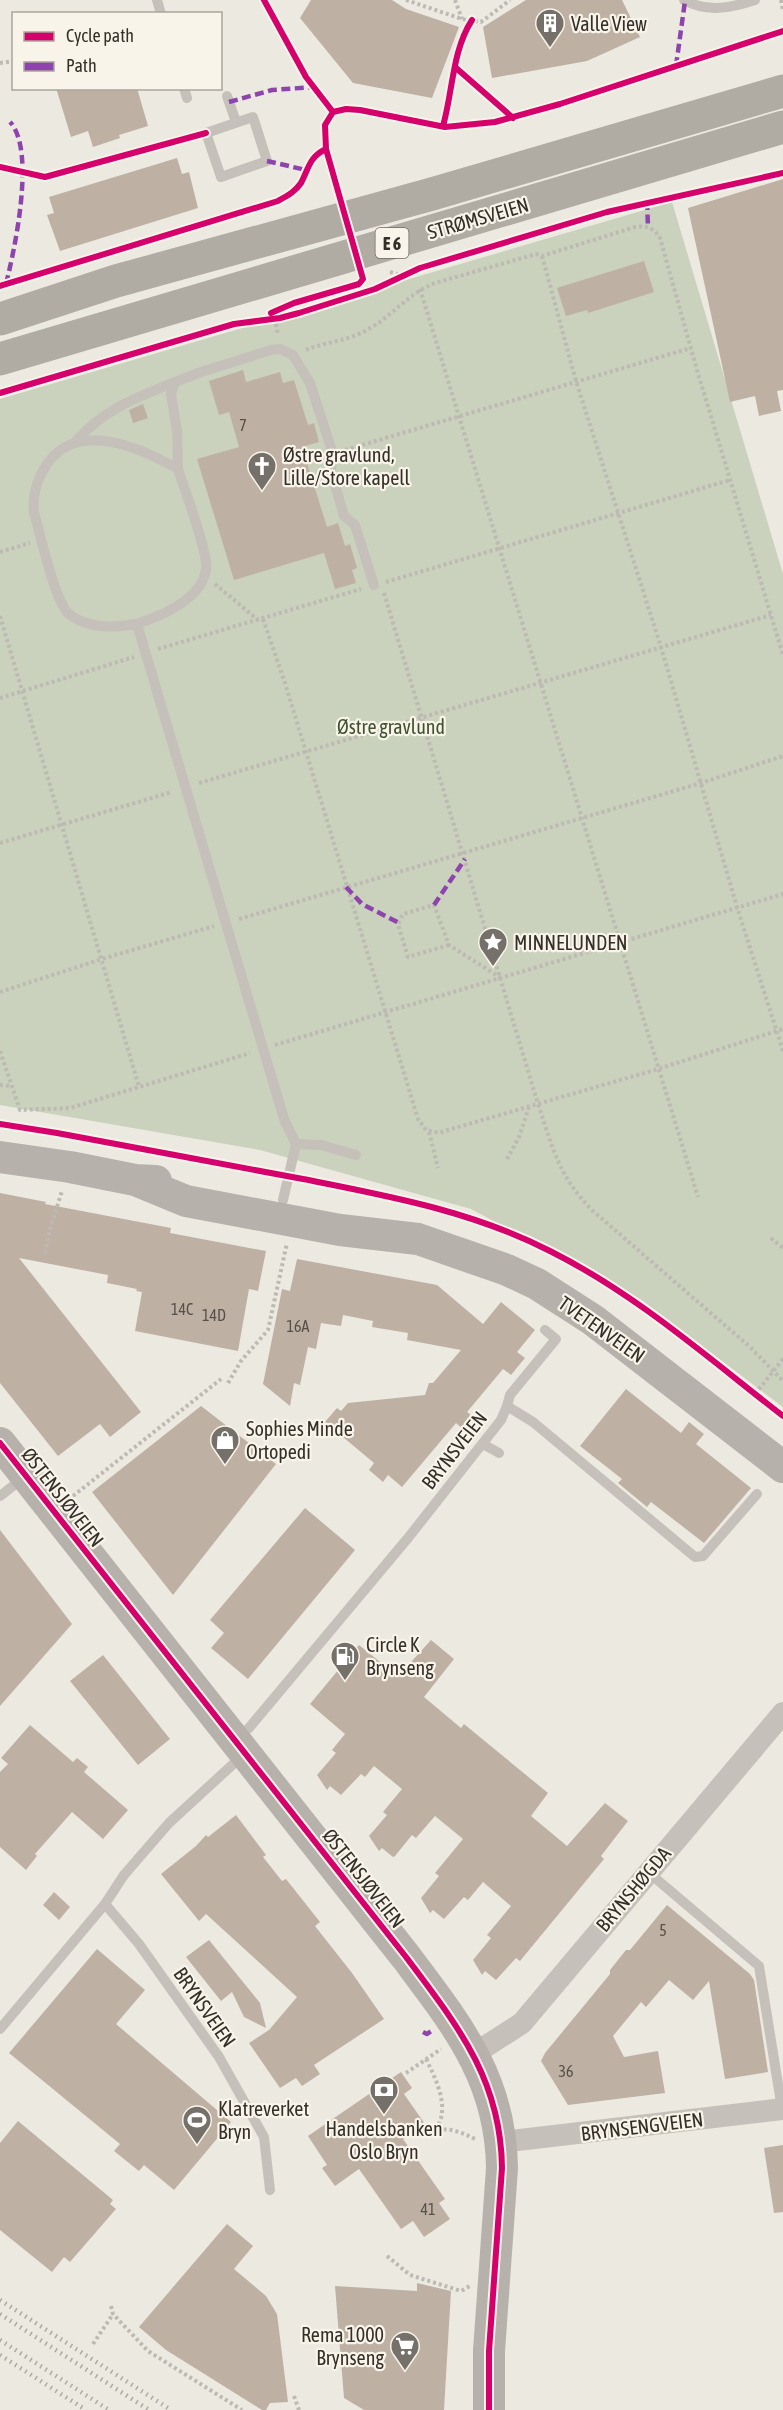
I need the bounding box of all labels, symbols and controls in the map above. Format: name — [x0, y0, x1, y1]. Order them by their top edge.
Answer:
building icon: Valle View — [534, 7, 566, 49]
legend — [12, 12, 222, 90]
place label: Valle View — [571, 12, 647, 35]
text: Cycle path — [66, 25, 134, 46]
text: Path — [66, 55, 97, 76]
street label: STRØMSVEIEN — [425, 193, 531, 243]
road number: E 6 — [376, 228, 408, 258]
house number: 7 — [239, 416, 247, 434]
place label: Østre gravlund, Lille/Store kapell — [283, 443, 411, 489]
church icon: Østre gravlund, Lille/Store kapell — [246, 450, 278, 492]
park label: Østre gravlund — [337, 715, 445, 738]
place icon: MINNELUNDEN — [477, 926, 509, 968]
place label: MINNELUNDEN — [514, 931, 627, 954]
street label: TVETENVEIEN — [554, 1291, 650, 1367]
house number: 14C — [171, 1300, 193, 1318]
house number: 14D — [202, 1306, 226, 1324]
house number: 16A — [287, 1317, 310, 1335]
street label: BRYNSVEIEN — [417, 1407, 491, 1493]
place label: Sophies Minde Ortopedi — [246, 1417, 353, 1463]
shop icon: Sophies Minde Ortopedi — [209, 1424, 241, 1466]
street label: ØSTENSJØVEIEN — [17, 1443, 109, 1551]
place label: Circle K Brynseng — [366, 1633, 434, 1679]
fuel station icon: Circle K Brynseng — [329, 1640, 361, 1682]
street label: ØSTENSJØVEIEN — [318, 1824, 410, 1932]
street label: BRYNSHØGDA — [591, 1842, 675, 1936]
house number: 5 — [659, 1921, 667, 1939]
street label: BRYNSVEIEN — [169, 1963, 241, 2051]
house number: 36 — [558, 2062, 574, 2080]
bank icon: Handelsbanken Oslo Bryn — [368, 2074, 400, 2116]
place label: Klatreverket Bryn — [218, 2097, 309, 2143]
sports icon: Klatreverket Bryn — [181, 2104, 213, 2146]
street label: BRYNSENGVEIEN — [580, 2107, 704, 2145]
place label: Handelsbanken Oslo Bryn — [325, 2117, 443, 2163]
house number: 41 — [420, 2200, 436, 2218]
place label: Rema 1000 Brynseng — [301, 2323, 384, 2369]
supermarket icon: Rema 1000 Brynseng — [389, 2330, 421, 2372]

